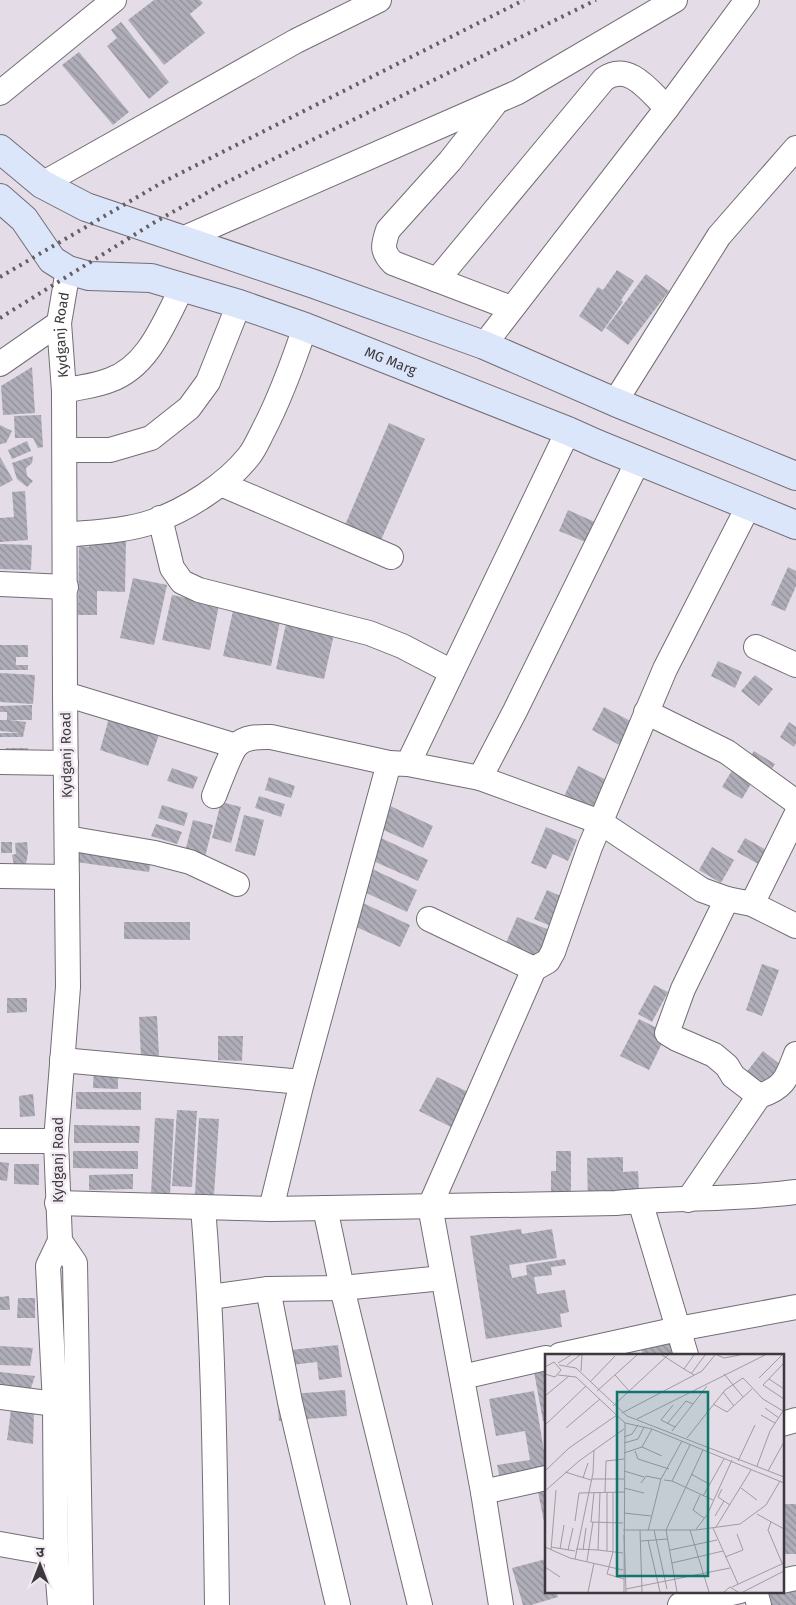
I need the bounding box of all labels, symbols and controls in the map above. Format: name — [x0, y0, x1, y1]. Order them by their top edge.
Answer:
street label: Kydganj Road — [51, 291, 73, 378]
street label: MG Marg — [362, 343, 419, 379]
street label: Kydganj Road — [57, 712, 76, 798]
street label: Kydganj Road — [50, 1117, 67, 1203]
inset map — [545, 1354, 784, 1592]
north arrow — [15, 1540, 65, 1590]
text: उ — [36, 1544, 45, 1561]

